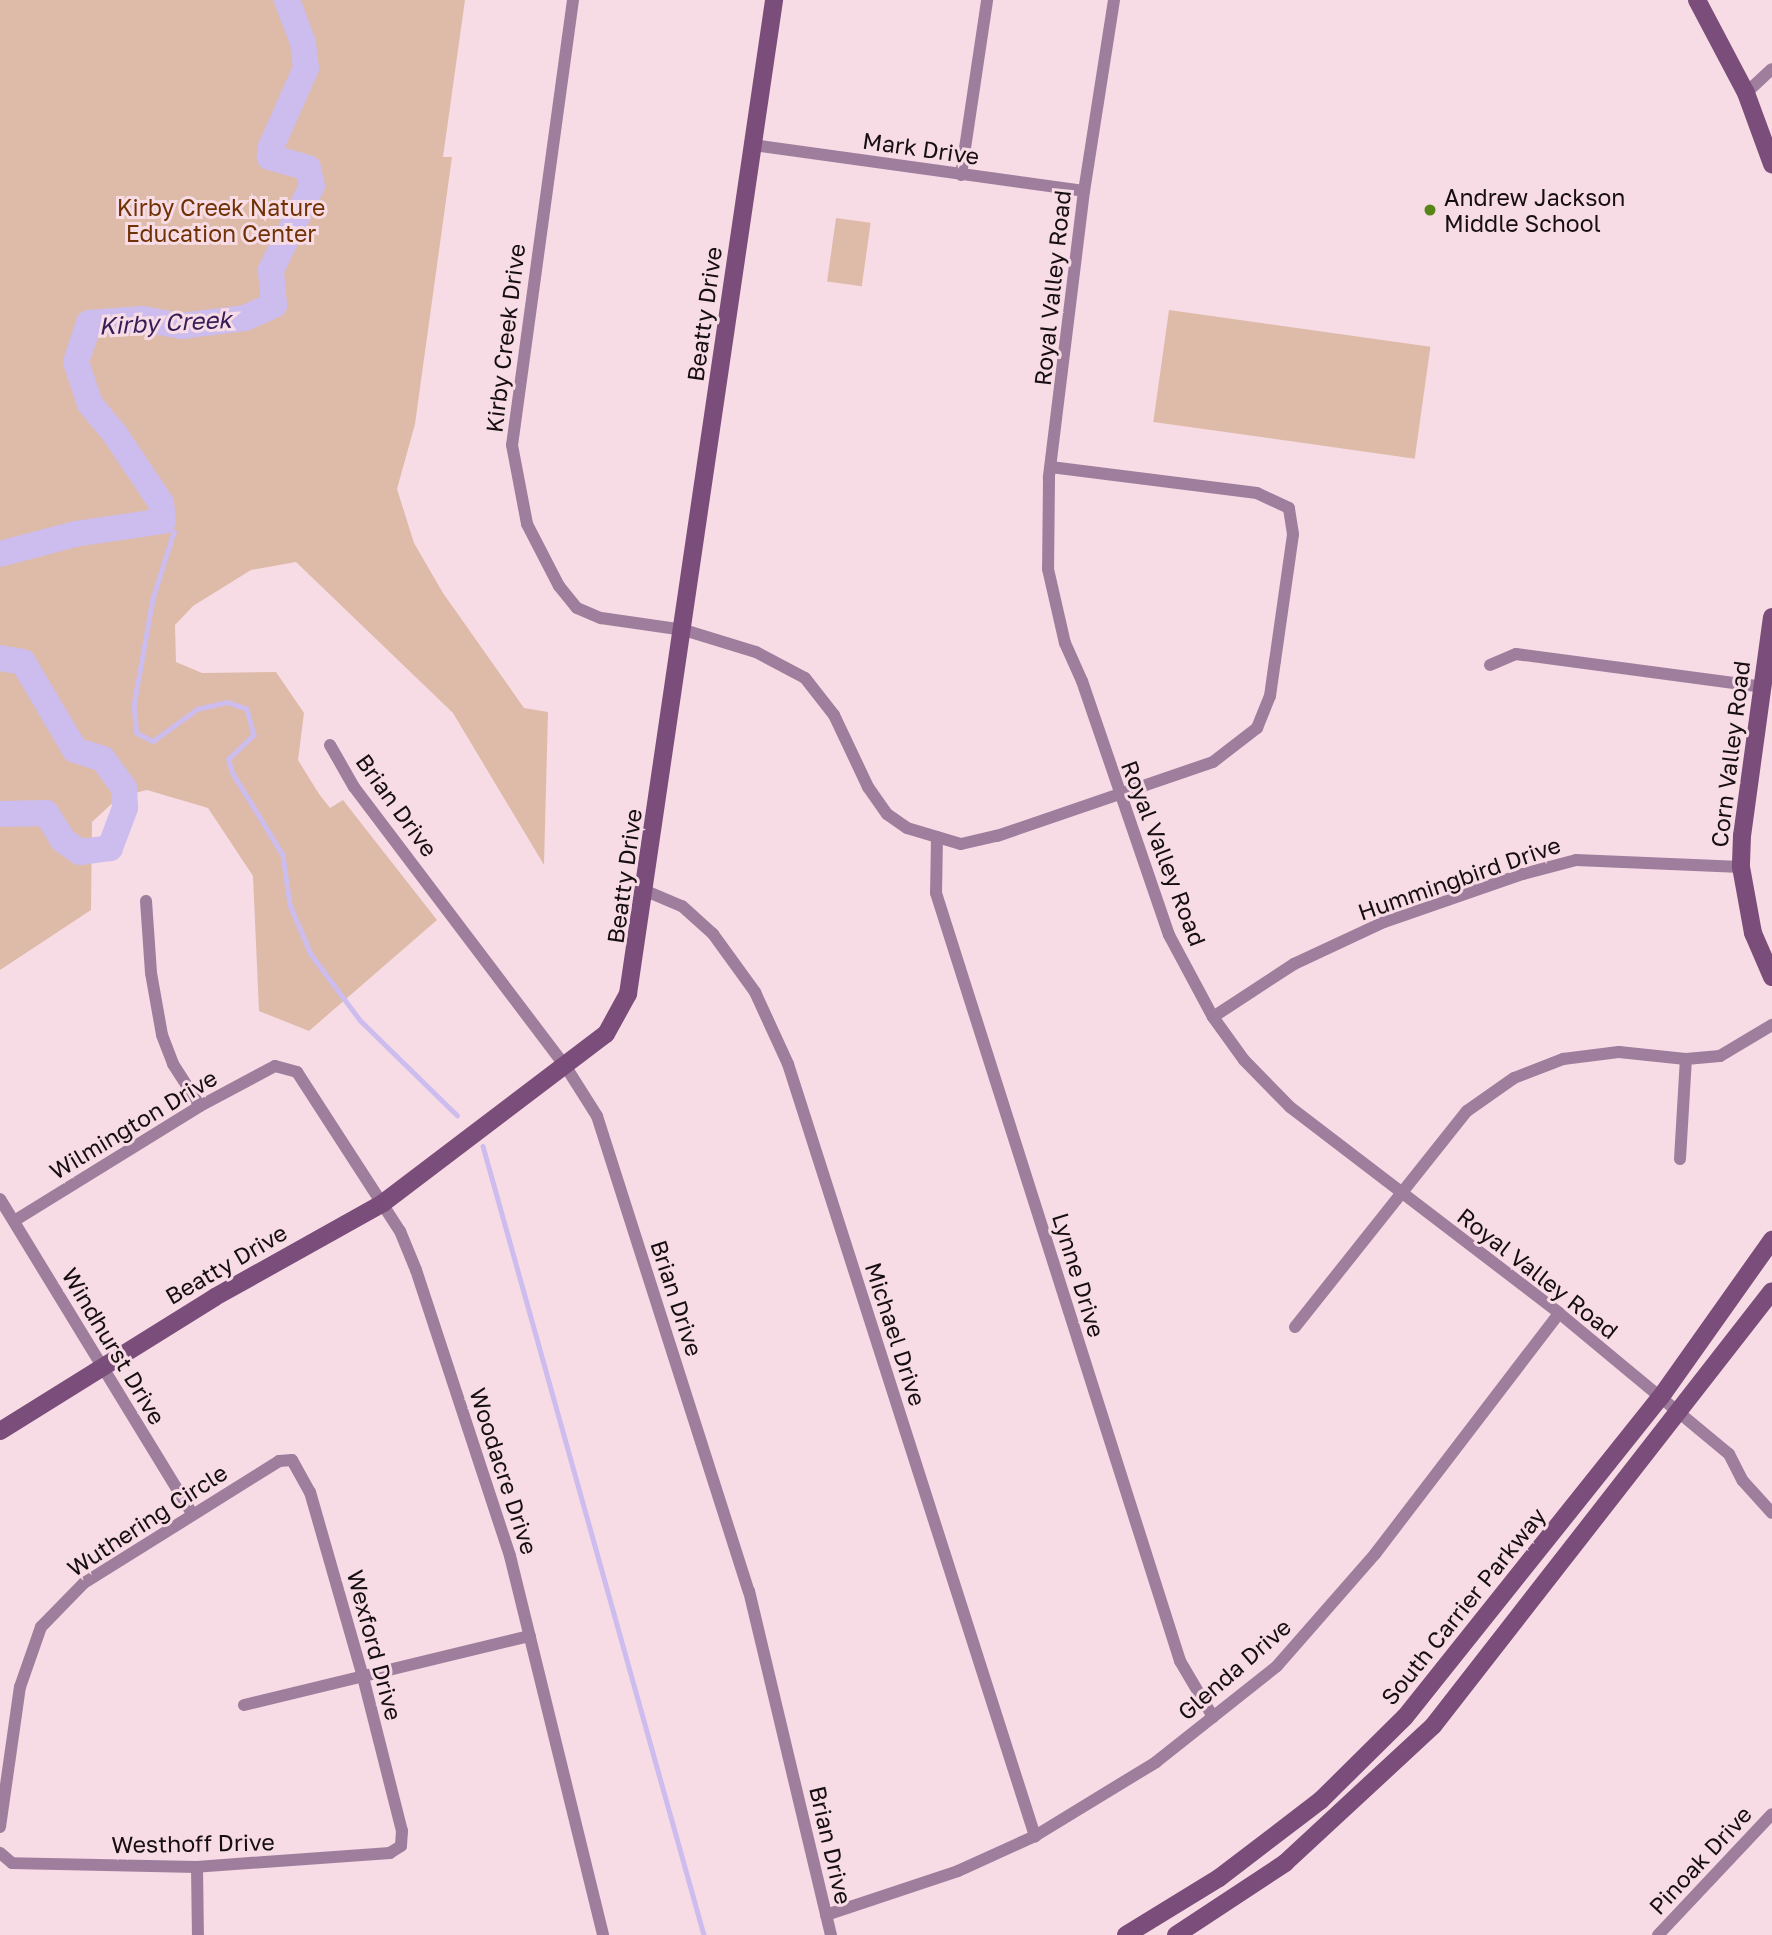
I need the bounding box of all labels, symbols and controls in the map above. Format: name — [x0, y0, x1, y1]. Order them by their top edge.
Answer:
street label: Mark Drive — [861, 126, 981, 170]
place label: Andrew Jackson Middle School — [1444, 183, 1625, 237]
street label: Royal Valley Road — [1028, 189, 1076, 387]
park label: Kirby Creek Nature Education Center — [117, 193, 325, 247]
marker: Andrew Jackson Middle School — [1422, 202, 1438, 218]
street label: Kirby Creek Drive — [480, 242, 530, 434]
street label: Beatty Drive — [681, 245, 727, 383]
water label: Kirby Creek — [98, 304, 232, 340]
street label: Corn Valley Road — [1705, 659, 1755, 849]
street label: Brian Drive — [350, 748, 444, 862]
street label: Royal Valley Road — [1116, 756, 1212, 950]
street label: Beatty Drive — [601, 807, 647, 945]
street label: Hummingbird Drive — [1354, 830, 1564, 926]
street label: Wilmington Drive — [44, 1063, 222, 1185]
street label: Royal Valley Road — [1452, 1202, 1624, 1344]
street label: Lynne Drive — [1047, 1210, 1111, 1340]
street label: Beatty Drive — [160, 1218, 292, 1310]
street label: Brian Drive — [645, 1236, 709, 1360]
street label: Michael Drive — [860, 1259, 932, 1409]
street label: Windhurst Drive — [56, 1263, 172, 1429]
street label: Woodacre Drive — [464, 1384, 544, 1558]
street label: Wuthering Circle — [62, 1458, 232, 1582]
street label: South Carrier Parkway — [1375, 1502, 1551, 1710]
street label: Wexford Drive — [342, 1567, 408, 1723]
street label: Glenda Drive — [1172, 1612, 1296, 1726]
street label: Brian Drive — [804, 1783, 858, 1907]
street label: Pinoak Drive — [1643, 1800, 1757, 1920]
street label: Westhoff Drive — [111, 1828, 275, 1858]

